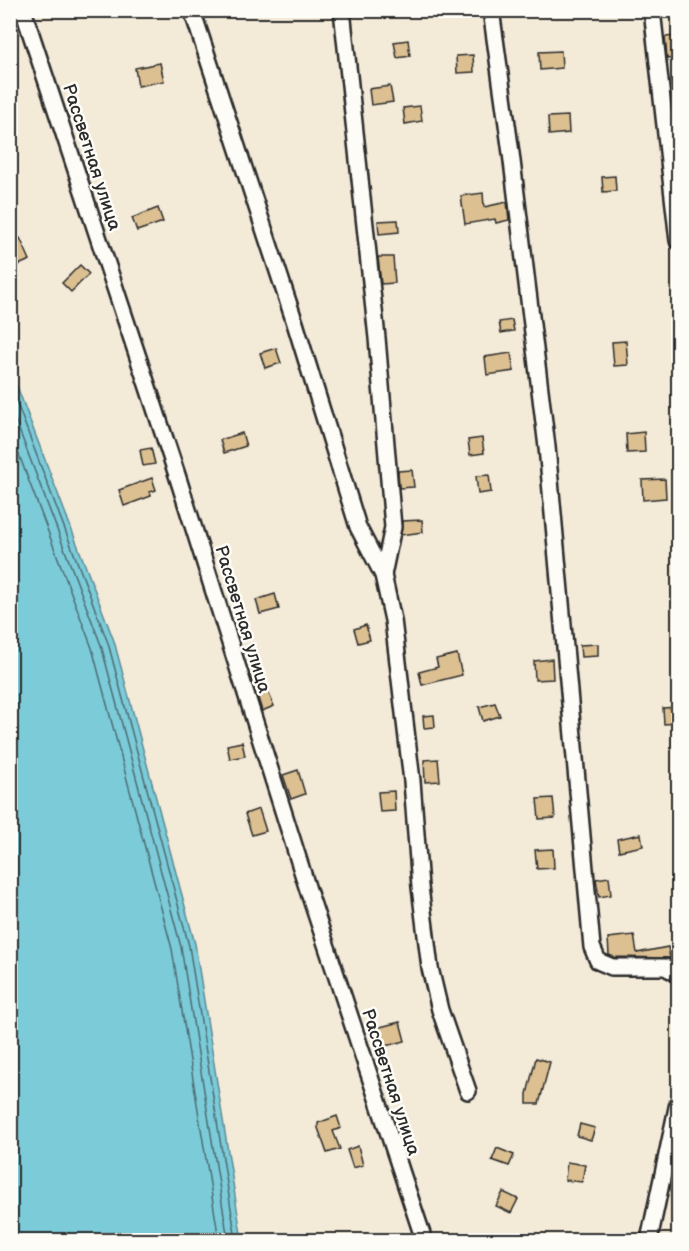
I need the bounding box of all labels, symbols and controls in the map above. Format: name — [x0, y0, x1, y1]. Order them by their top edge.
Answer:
street label: Рассветная улица — [58, 81, 125, 233]
street label: Рассветная улица — [210, 543, 275, 696]
street label: Рассветная улица — [357, 1006, 424, 1158]

